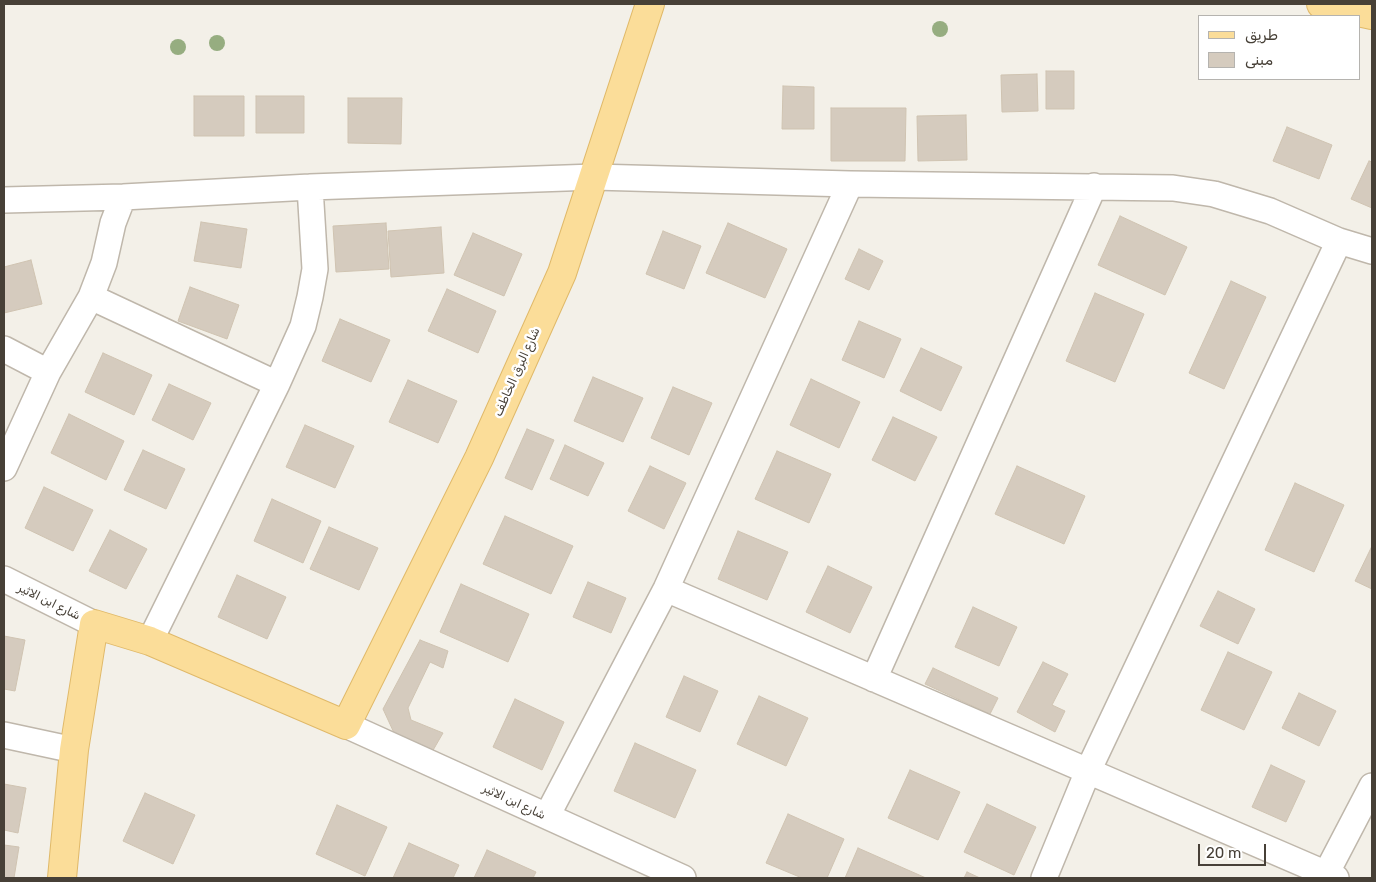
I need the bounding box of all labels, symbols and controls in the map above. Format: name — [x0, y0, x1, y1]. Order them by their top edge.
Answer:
legend — [1198, 15, 1361, 80]
text: طريق — [1245, 26, 1278, 44]
text: مبنى — [1245, 51, 1273, 69]
street label: شارع البرق الخاطف — [491, 325, 543, 419]
street label: شارع ابن الاثير — [15, 581, 83, 623]
street label: شارع ابن الاثير — [480, 781, 548, 823]
scale bar — [1201, 834, 1268, 866]
text: 20 m — [1206, 844, 1241, 862]

